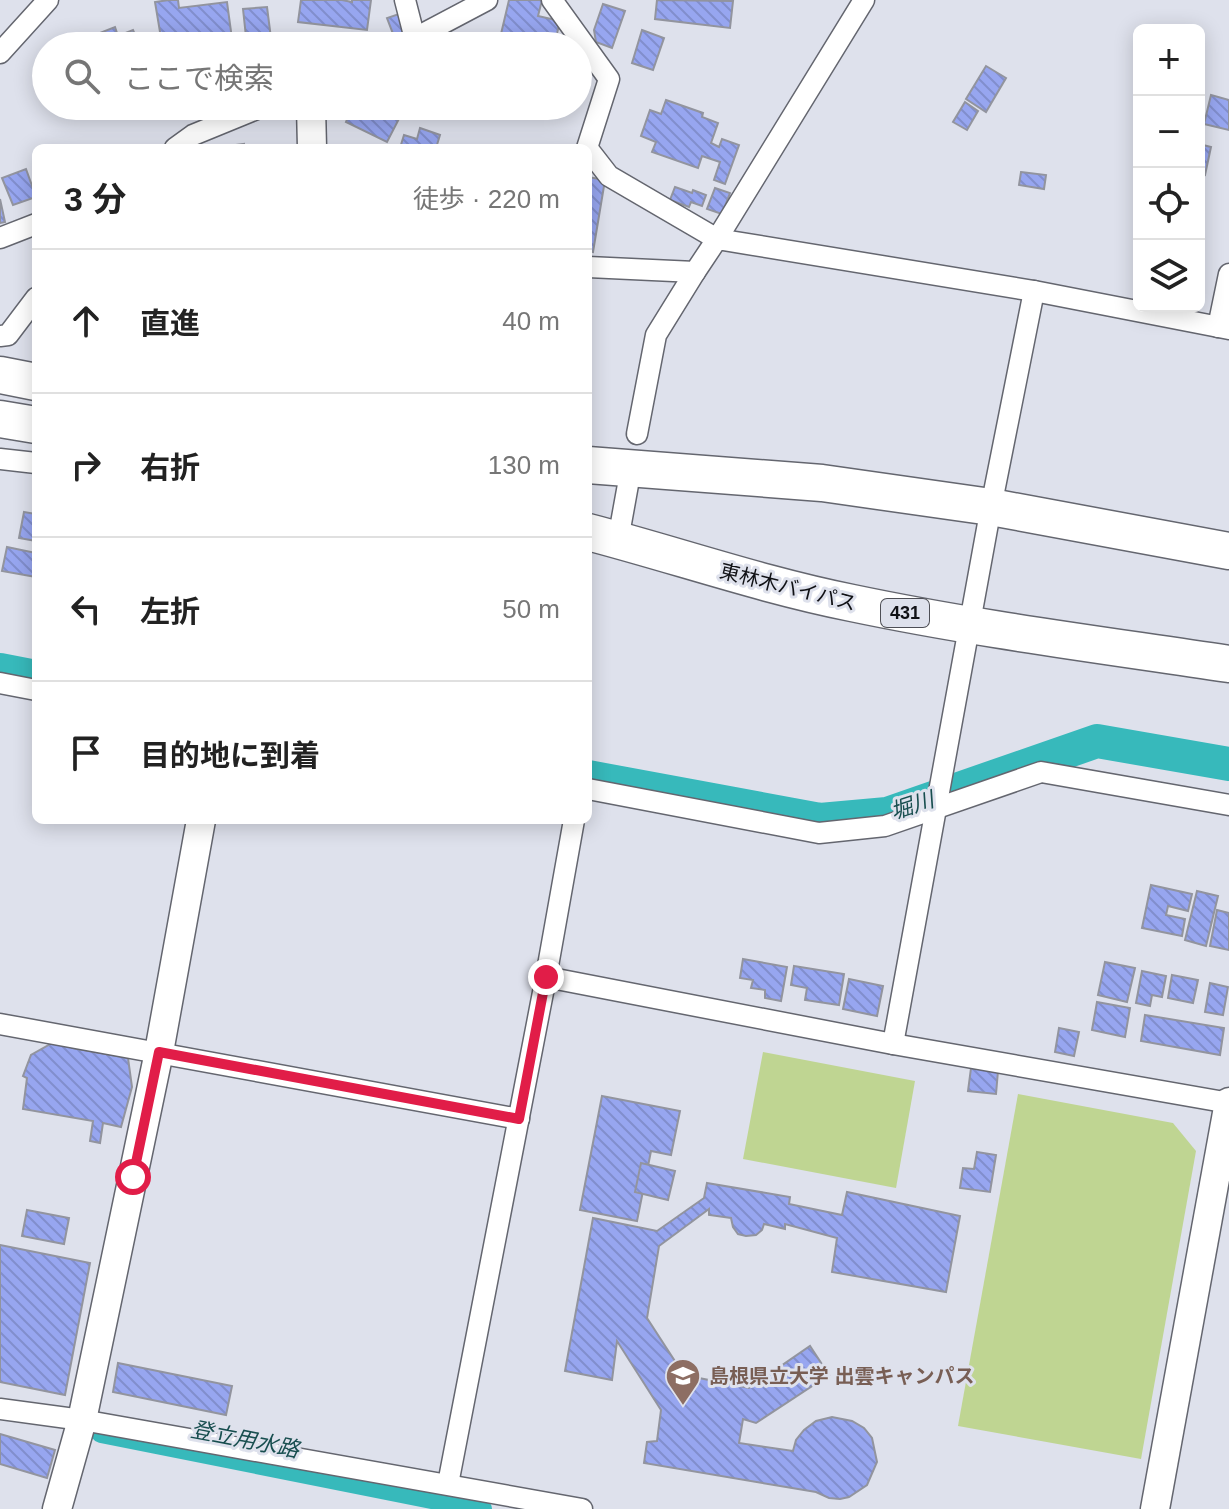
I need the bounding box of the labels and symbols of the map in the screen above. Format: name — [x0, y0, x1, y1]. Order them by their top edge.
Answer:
street label: 東林木バイパス — [718, 559, 858, 615]
road number: 431 — [881, 599, 929, 627]
water label: 堀川 — [887, 786, 939, 824]
route end — [528, 959, 564, 995]
route start — [115, 1159, 151, 1195]
school or university icon: 島根県立大学 出雲キャンパス — [664, 1357, 702, 1407]
place label: 島根県立大学 出雲キャンパス — [709, 1365, 975, 1387]
water label: 登立用水路 — [189, 1417, 303, 1463]

